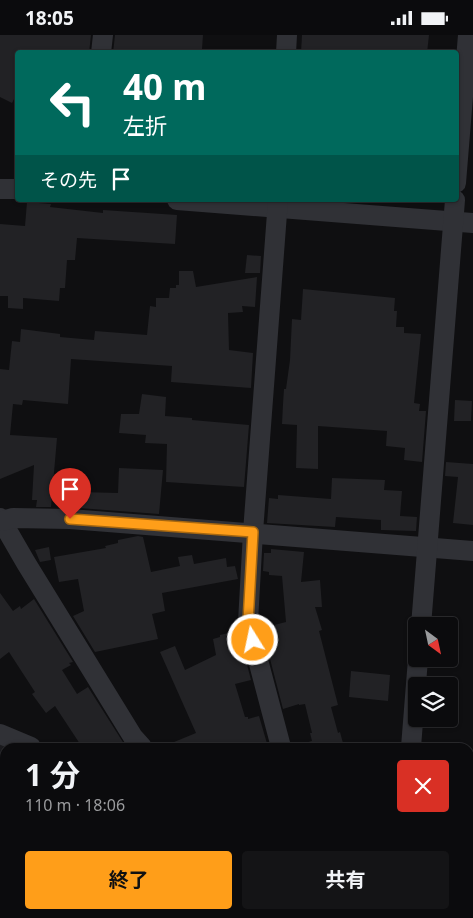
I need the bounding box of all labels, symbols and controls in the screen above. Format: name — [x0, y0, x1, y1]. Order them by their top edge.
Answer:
text: 18:05 — [25, 5, 74, 31]
text: 40 m — [123, 63, 206, 110]
icon: left — [40, 70, 105, 135]
text: 左折 — [123, 110, 167, 140]
icon: arrive — [107, 165, 135, 193]
text: その先 — [40, 167, 97, 193]
pin — [49, 468, 91, 519]
icon: arrive — [56, 475, 84, 503]
position arrow — [226, 613, 278, 665]
north arrow — [408, 617, 458, 667]
map controls — [408, 617, 458, 727]
button: layers — [408, 677, 458, 727]
text: 1 分 — [25, 754, 80, 795]
button: close — [397, 760, 449, 812]
text: 110 m · 18:06 — [25, 794, 125, 816]
button: 終了 — [25, 851, 232, 909]
button: 共有 — [242, 851, 449, 909]

